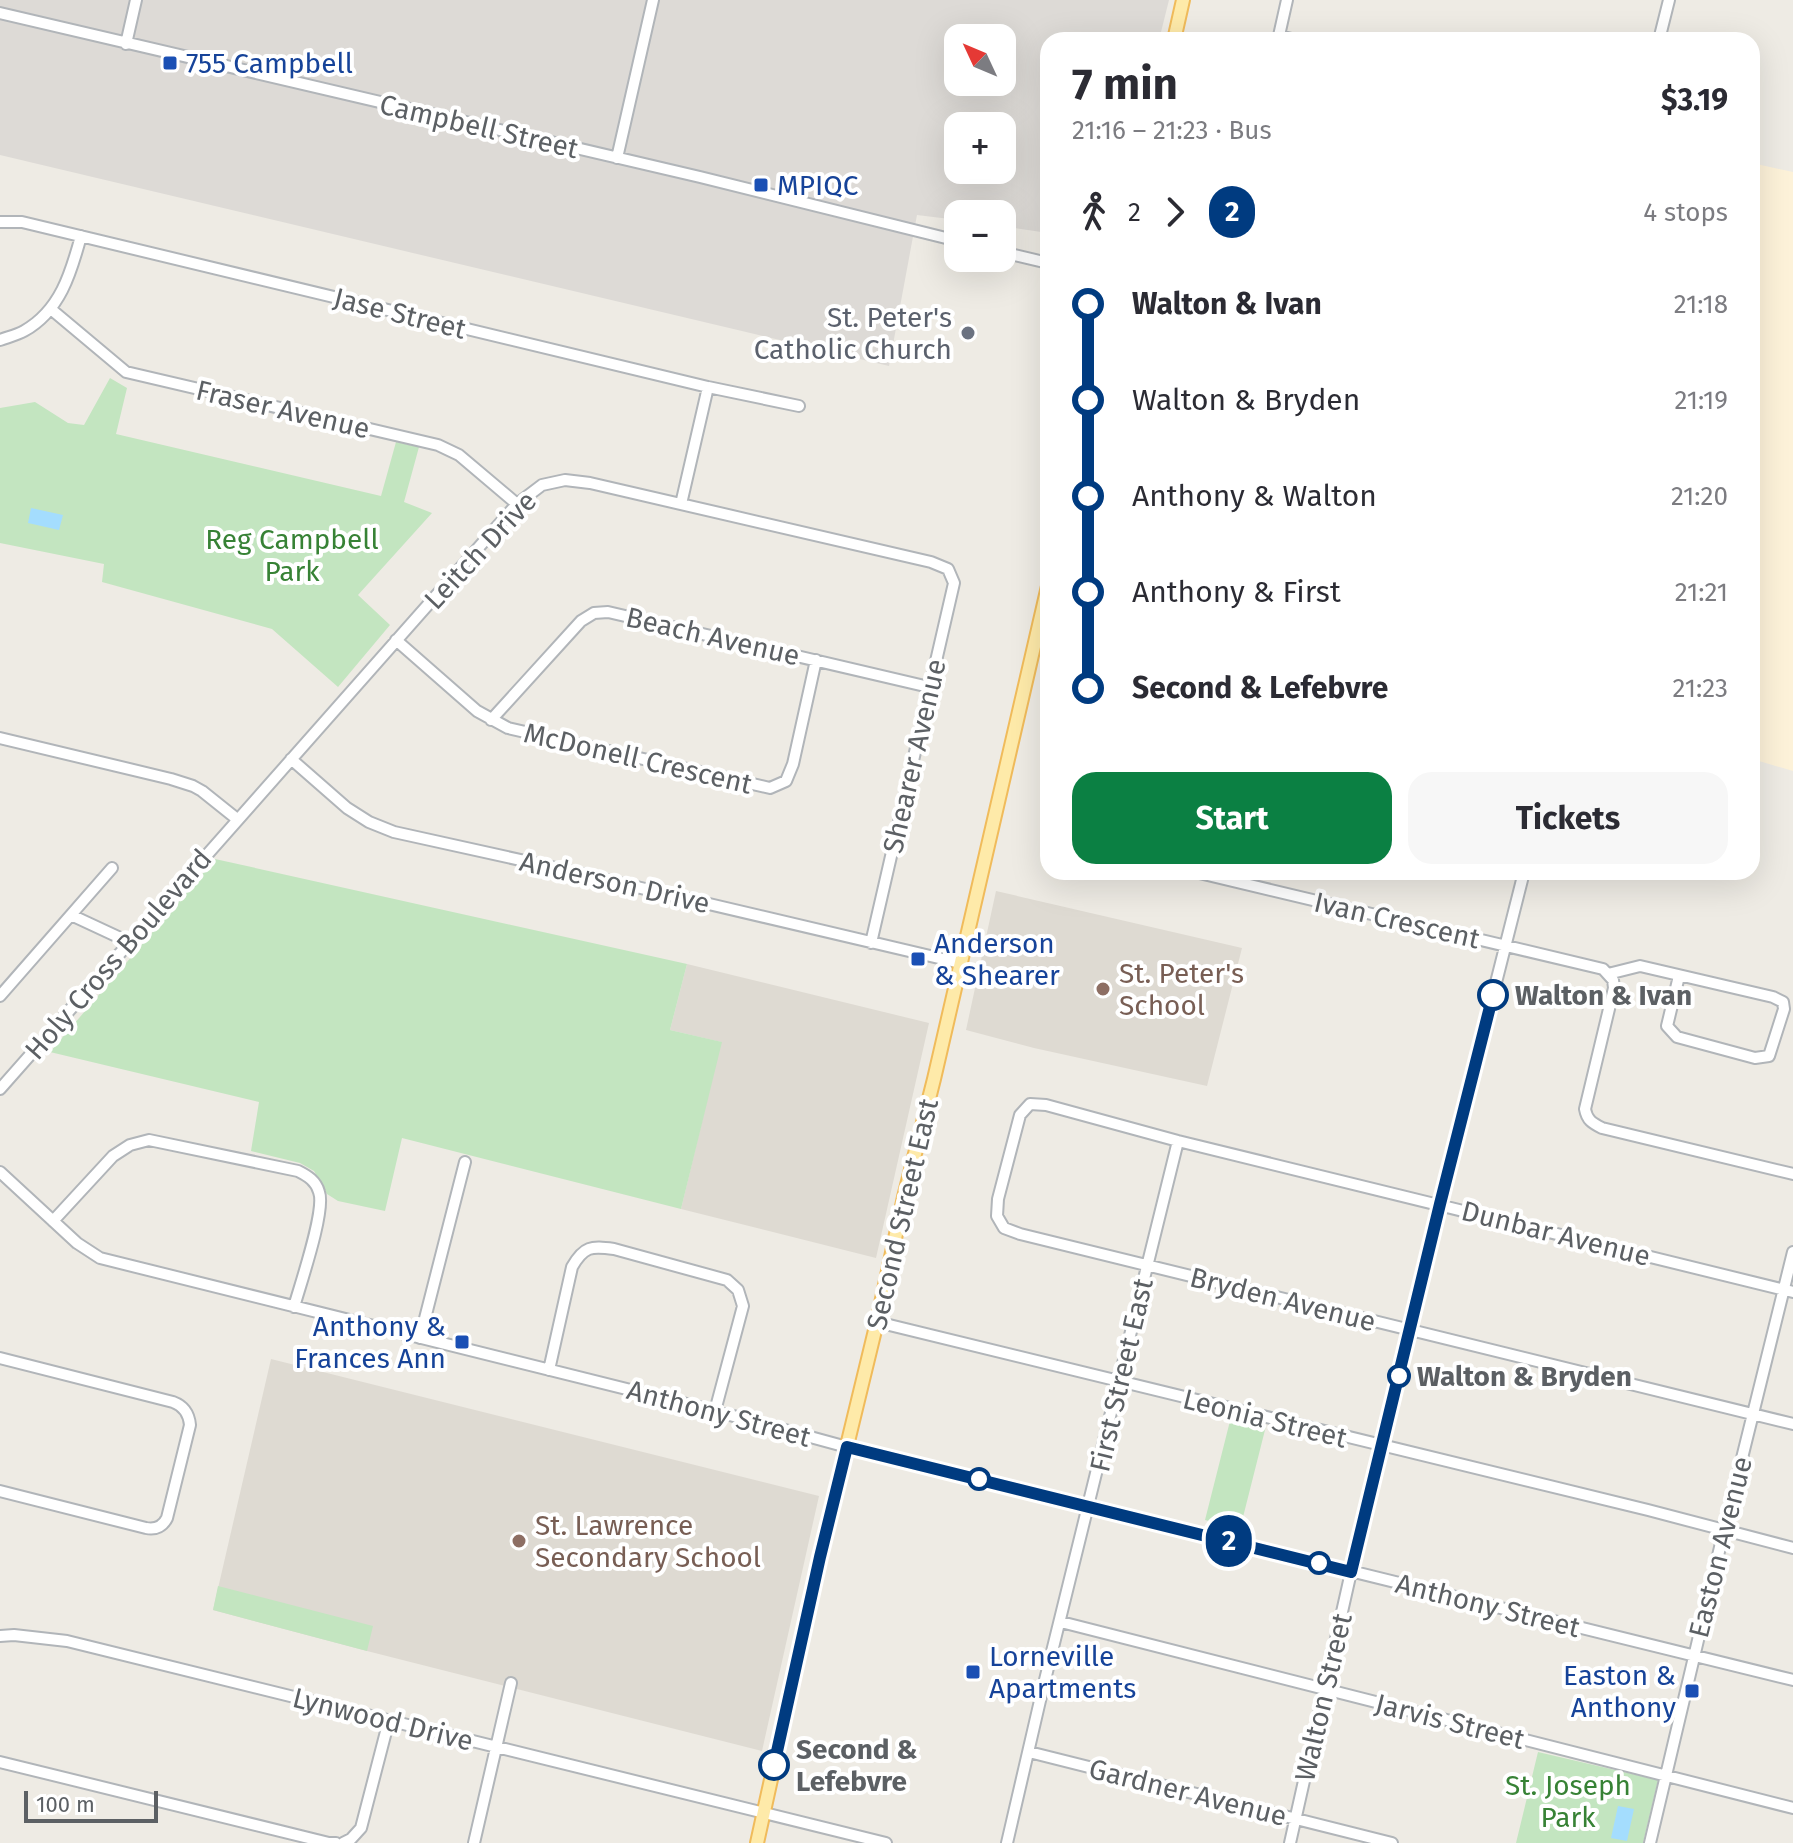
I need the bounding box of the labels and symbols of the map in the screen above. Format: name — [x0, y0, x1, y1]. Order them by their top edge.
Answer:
north arrow — [944, 24, 1016, 96]
place label: 755 Campbell — [186, 47, 353, 80]
marker: 755 Campbell — [161, 54, 179, 72]
street label: Campbell Street — [376, 88, 582, 166]
place label: MPIQC — [777, 169, 859, 202]
marker: MPIQC — [752, 176, 770, 194]
street label: Jase Street — [330, 281, 470, 346]
place label: St. Peter's Catholic Church — [754, 301, 952, 366]
marker: St. Peter's Catholic Church — [959, 324, 977, 342]
street label: Fraser Avenue — [193, 373, 373, 445]
street label: Leitch Drive — [418, 485, 543, 616]
park label: Reg Campbell Park — [205, 523, 379, 588]
street label: Beach Avenue — [623, 600, 803, 673]
street label: Shearer Avenue — [876, 656, 953, 856]
street label: McDonell Crescent — [521, 716, 756, 801]
street label: Holy Cross Boulevard — [18, 843, 219, 1066]
street label: Anderson Drive — [517, 845, 713, 920]
street label: Ivan Crescent — [1311, 885, 1484, 956]
place label: Anderson & Shearer — [934, 927, 1060, 992]
marker: Anderson & Shearer — [909, 950, 927, 968]
place label: St. Peter's School — [1119, 957, 1244, 1022]
place label: Walton & Ivan — [1515, 979, 1692, 1012]
marker: St. Peter's School — [1094, 980, 1112, 998]
marker: Walton & Ivan — [1478, 980, 1508, 1010]
street label: Second Street East — [860, 1094, 945, 1333]
street label: Dunbar Avenue — [1458, 1194, 1654, 1273]
street label: Bryden Avenue — [1187, 1260, 1379, 1339]
street label: First Street East — [1083, 1274, 1160, 1475]
place label: Anthony & Frances Ann — [294, 1310, 446, 1375]
marker: Anthony & Frances Ann — [453, 1333, 471, 1351]
place label: Walton & Bryden — [1417, 1360, 1632, 1393]
marker: Walton & Bryden — [1388, 1365, 1410, 1387]
street label: Anthony Street — [623, 1373, 815, 1454]
street label: Leonia Street — [1179, 1382, 1351, 1455]
street label: Easton Avenue — [1682, 1453, 1759, 1641]
unlabelled marker — [968, 1468, 990, 1490]
place label: St. Lawrence Secondary School — [535, 1509, 761, 1574]
line badge: 2 — [1203, 1515, 1255, 1567]
marker: St. Lawrence Secondary School — [510, 1532, 528, 1550]
unlabelled marker — [1308, 1552, 1330, 1574]
street label: Anthony Street — [1392, 1567, 1584, 1645]
street label: Walton Street — [1288, 1609, 1359, 1784]
place label: Lorneville Apartments — [989, 1640, 1136, 1705]
place label: Easton & Anthony — [1563, 1659, 1676, 1724]
marker: Lorneville Apartments — [964, 1663, 982, 1681]
street label: Lynwood Drive — [289, 1681, 477, 1758]
marker: Easton & Anthony — [1683, 1682, 1701, 1700]
street label: Jarvis Street — [1372, 1687, 1529, 1756]
place label: Second & Lefebvre — [796, 1733, 918, 1798]
marker: Second & Lefebvre — [759, 1750, 789, 1780]
street label: Gardner Avenue — [1086, 1752, 1290, 1833]
park label: St. Joseph Park — [1505, 1769, 1631, 1834]
scale bar — [24, 1787, 158, 1823]

